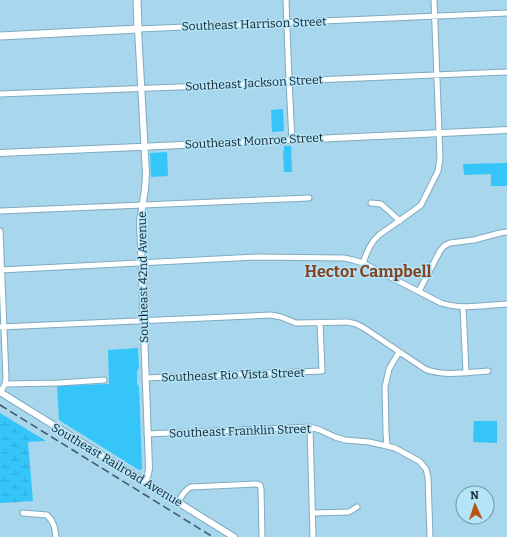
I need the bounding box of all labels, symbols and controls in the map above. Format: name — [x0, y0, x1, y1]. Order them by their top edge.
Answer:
street label: Southeast Harrison Street — [181, 14, 327, 34]
street label: Southeast Jackson Street — [185, 72, 324, 94]
street label: Southeast Monroe Street — [185, 130, 324, 152]
street label: Southeast 42nd Avenue — [135, 211, 151, 343]
district label: Hector Campbell — [305, 262, 431, 281]
street label: Southeast Rio Vista Street — [161, 365, 306, 384]
street label: Southeast Railroad Avenue — [49, 420, 185, 510]
street label: Southeast Franklin Street — [169, 422, 312, 440]
north arrow — [455, 485, 495, 525]
text: N — [470, 489, 480, 502]

